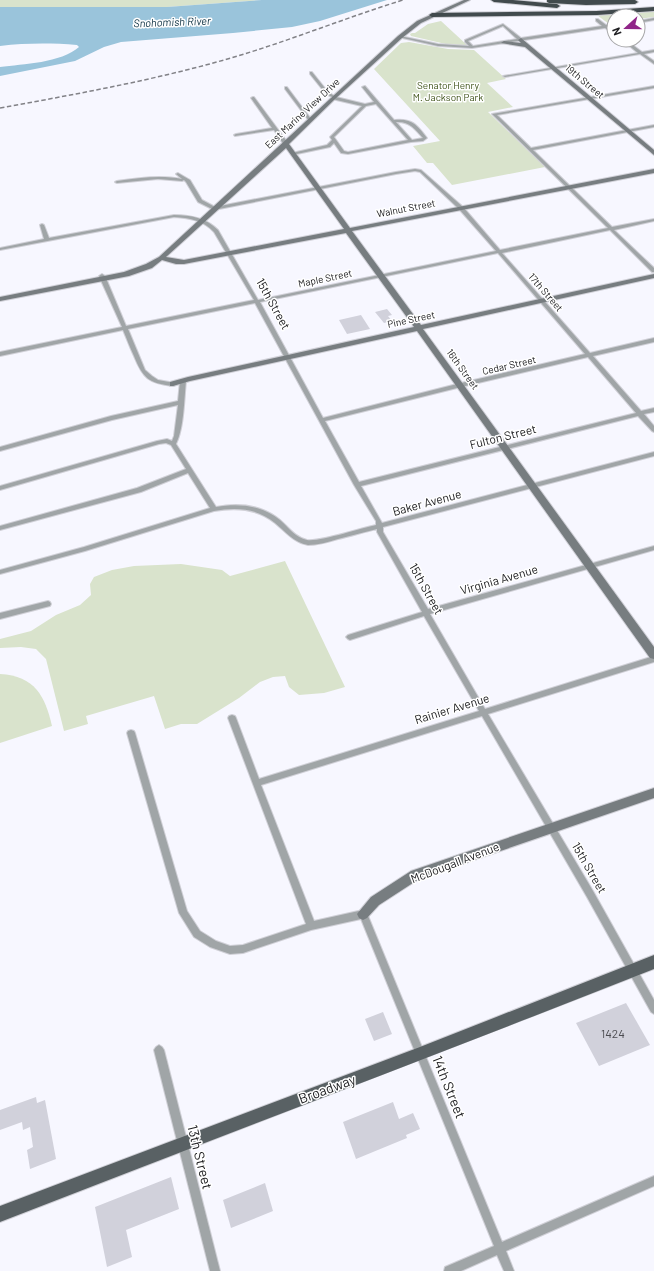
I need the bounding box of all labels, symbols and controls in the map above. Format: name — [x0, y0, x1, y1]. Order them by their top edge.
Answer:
north arrow — [606, 8, 646, 48]
water label: Snohomish River — [133, 14, 212, 29]
text: N — [609, 26, 624, 38]
street label: 19th Street — [563, 61, 607, 101]
street label: East Marine View Drive — [262, 75, 342, 151]
park label: Senator Henry M. Jackson Park — [413, 79, 483, 103]
street label: Walnut Street — [376, 196, 437, 220]
street label: Maple Street — [297, 266, 353, 290]
street label: 17th Street — [526, 270, 566, 314]
street label: 15th Street — [254, 275, 294, 332]
street label: Pine Street — [386, 308, 436, 330]
street label: 16th Street — [444, 346, 482, 392]
street label: Cedar Street — [481, 353, 537, 377]
street label: Fulton Street — [468, 421, 538, 451]
street label: Baker Avenue — [391, 486, 463, 518]
street label: 15th Street — [407, 560, 447, 617]
street label: Virginia Avenue — [458, 561, 539, 597]
street label: Rainier Avenue — [413, 690, 491, 726]
street label: McDougall Avenue — [408, 839, 501, 885]
street label: 15th Street — [570, 840, 610, 895]
house number: 1424 — [601, 1026, 625, 1040]
street label: 14th Street — [429, 1053, 470, 1121]
street label: Broadway — [296, 1070, 358, 1107]
street label: 13th Street — [184, 1123, 217, 1191]

